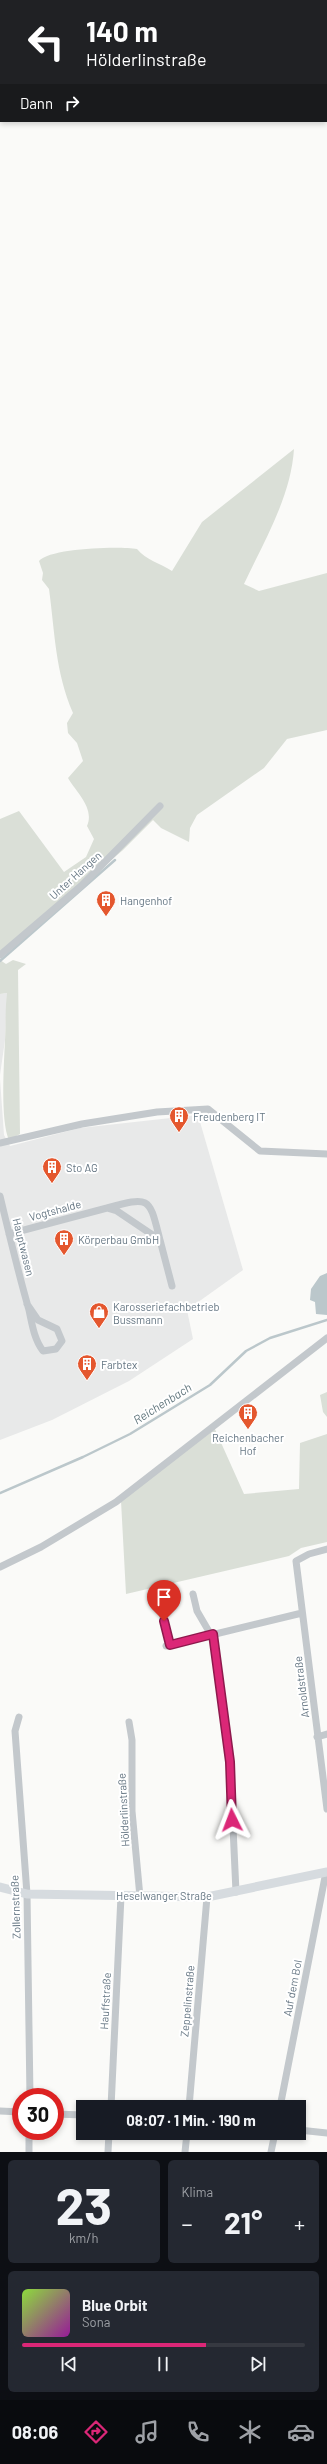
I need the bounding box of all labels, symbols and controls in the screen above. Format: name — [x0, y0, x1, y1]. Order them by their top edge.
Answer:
text: 140 m — [86, 14, 158, 48]
icon: left — [20, 16, 72, 68]
text: Hölderlinstraße — [86, 48, 207, 70]
icon: right — [61, 92, 83, 114]
text: Dann — [20, 94, 53, 112]
street label: Unter Hangen — [46, 848, 104, 902]
building icon: Hangenhof — [95, 889, 117, 917]
place label: Hangenhof — [120, 894, 172, 907]
building icon: Freudenberg IT — [168, 1105, 190, 1133]
place label: Freudenberg IT — [193, 1110, 265, 1123]
building icon: Sto AG — [41, 1156, 63, 1184]
place label: Sto AG — [66, 1161, 98, 1174]
street label: Vogtshalde — [28, 1197, 82, 1223]
street label: Hauptwasen — [11, 1217, 37, 1277]
building icon: Körperbau GmbH — [53, 1228, 75, 1256]
place label: Körperbau GmbH — [78, 1233, 159, 1246]
place label: Karosseriefachbetrieb Bussmann — [113, 1300, 220, 1326]
shop icon: Karosseriefachbetrieb Bussmann — [88, 1301, 110, 1329]
building icon: Farbtex — [76, 1353, 98, 1381]
place label: Farbtex — [101, 1358, 137, 1371]
water label: Reichenbach — [130, 1380, 194, 1426]
building icon: Reichenbacher Hof — [237, 1402, 259, 1430]
place label: Reichenbacher Hof — [212, 1431, 284, 1457]
pin — [147, 1580, 181, 1621]
icon: arrive — [153, 1586, 175, 1608]
street label: Arnoldstraße — [291, 1655, 311, 1719]
street label: Hölderlinstraße — [115, 1773, 131, 1847]
position arrow — [211, 1799, 253, 1841]
street label: Zollernstraße — [7, 1875, 23, 1939]
street label: Heselwanger Straße — [116, 1889, 212, 1902]
street label: Auf dem Bol — [280, 1959, 304, 2017]
street label: Zeppelinstraße — [177, 1964, 197, 2037]
street label: Hauffstraße — [97, 1972, 113, 2030]
speed limit sign: 30 — [12, 2088, 64, 2140]
text: 08:07 · 1 Min. · 190 m — [126, 2111, 256, 2129]
text: 23 — [56, 2173, 112, 2235]
text: Klima — [182, 2184, 213, 2200]
text: 21° — [224, 2204, 263, 2240]
text: − — [182, 2210, 193, 2236]
text: + — [294, 2210, 305, 2236]
text: km/h — [69, 2230, 98, 2246]
text: Blue Orbit — [82, 2296, 147, 2314]
text: Sona — [82, 2314, 110, 2330]
icon: previous — [58, 2353, 80, 2375]
icon: pause — [152, 2353, 174, 2375]
icon: next — [247, 2353, 269, 2375]
icon: directions — [82, 2418, 110, 2446]
icon: music — [133, 2418, 161, 2446]
icon: phone — [184, 2418, 212, 2446]
icon: climate — [236, 2418, 264, 2446]
icon: car — [287, 2418, 315, 2446]
text: 08:06 — [12, 2421, 58, 2443]

